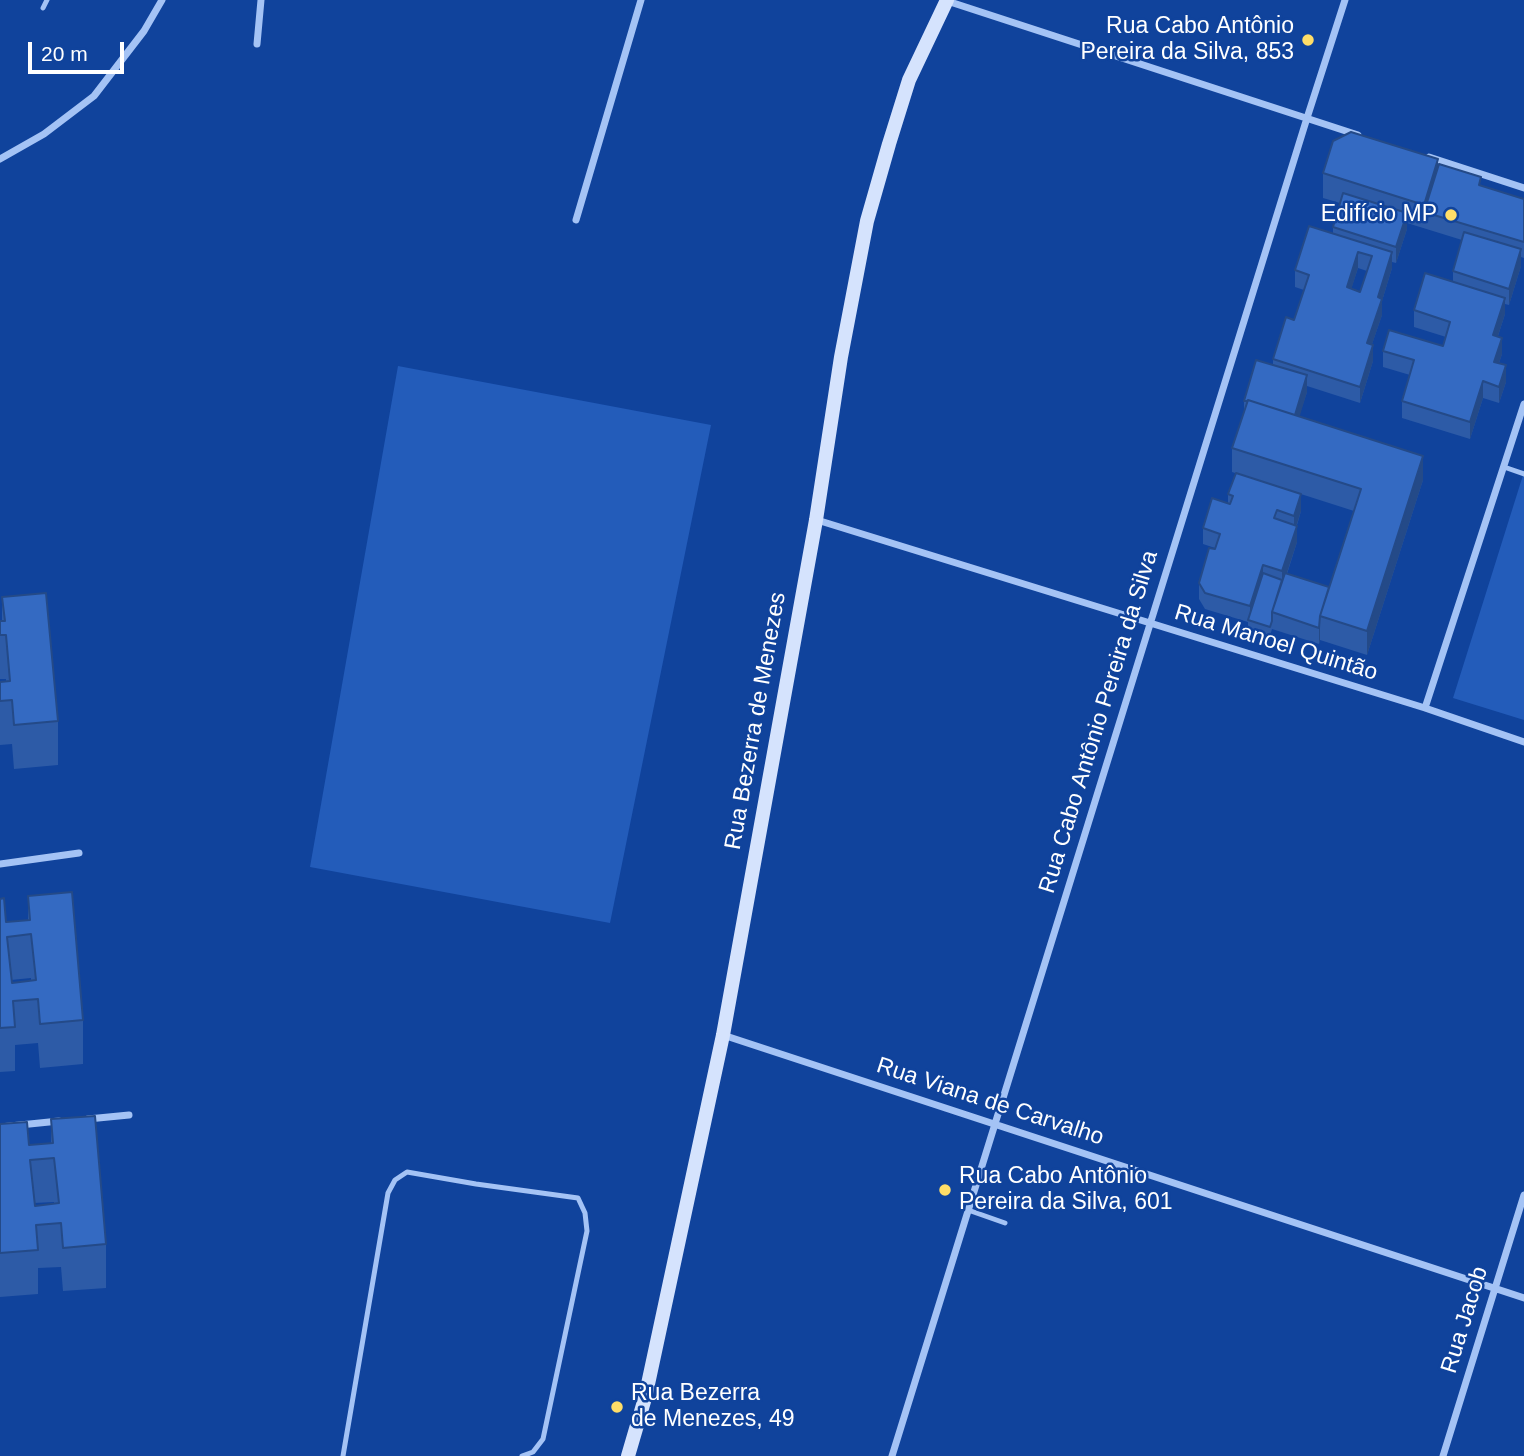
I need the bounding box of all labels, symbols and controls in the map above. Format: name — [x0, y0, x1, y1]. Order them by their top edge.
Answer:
place label: Rua Cabo Antônio Pereira da Silva, 853 — [1080, 13, 1294, 67]
scale bar — [32, 28, 128, 72]
marker: Rua Cabo Antônio Pereira da Silva, 853 — [1300, 32, 1316, 48]
text: 20 m — [41, 42, 88, 65]
place label: Edifício MP — [1321, 201, 1437, 229]
marker: Edifício MP — [1443, 207, 1459, 223]
street label: Rua Cabo Antônio Pereira da Silva — [1034, 547, 1164, 897]
street label: Rua Bezerra de Menezes — [720, 590, 792, 852]
street label: Rua Manoel Quintão — [1171, 599, 1381, 687]
street label: Rua Viana de Carvalho — [873, 1052, 1107, 1152]
place label: Rua Cabo Antônio Pereira da Silva, 601 — [959, 1163, 1173, 1217]
marker: Rua Cabo Antônio Pereira da Silva, 601 — [937, 1182, 953, 1198]
street label: Rua Jacob — [1436, 1263, 1494, 1377]
place label: Rua Bezerra de Menezes, 49 — [631, 1380, 795, 1434]
marker: Rua Bezerra de Menezes, 49 — [609, 1399, 625, 1415]

